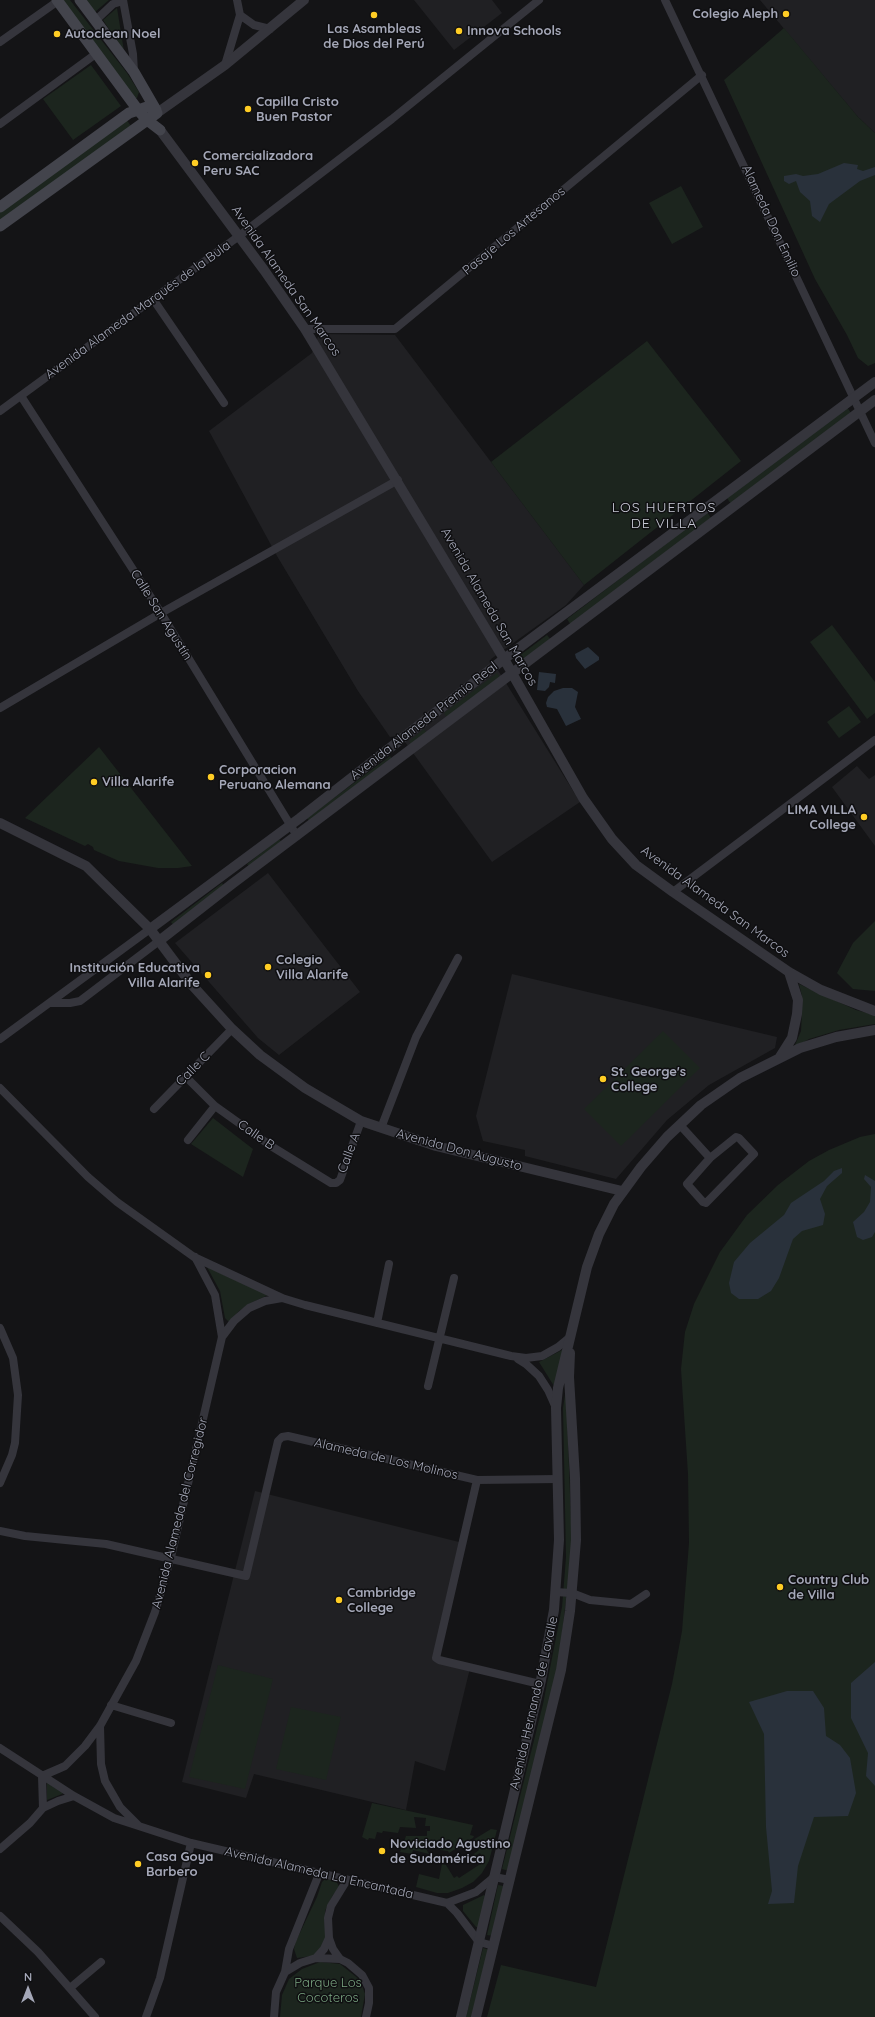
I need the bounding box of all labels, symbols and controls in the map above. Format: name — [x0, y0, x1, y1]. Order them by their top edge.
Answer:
place label: Colegio Aleph — [692, 6, 778, 22]
marker: Colegio Aleph — [781, 9, 791, 19]
marker: Las Asambleas de Dios del Perú — [369, 10, 379, 20]
place label: Las Asambleas de Dios del Perú — [323, 21, 425, 52]
place label: Innova Schools — [467, 23, 561, 39]
place label: Autoclean Noel — [65, 26, 160, 42]
marker: Innova Schools — [454, 26, 464, 36]
marker: Autoclean Noel — [52, 29, 62, 39]
place label: Capilla Cristo Buen Pastor — [256, 94, 339, 125]
marker: Capilla Cristo Buen Pastor — [243, 104, 253, 114]
place label: Comercializadora Peru SAC — [203, 148, 313, 179]
marker: Comercializadora Peru SAC — [190, 158, 200, 168]
street label: Alameda Don Emilio — [738, 163, 804, 279]
street label: Pasaje Los Artesanos — [460, 184, 568, 278]
street label: Avenida Alameda San Marcos — [228, 203, 344, 359]
street label: Avenida Alameda Marqués de la Bula — [42, 238, 234, 382]
district label: LOS HUERTOS DE VILLA — [612, 500, 716, 532]
street label: Avenida Alameda San Marcos — [437, 525, 541, 689]
street label: Calle San Agustín — [127, 567, 195, 663]
street label: Avenida Alameda Premio Real — [347, 659, 501, 783]
place label: Corporacion Peruano Alemana — [219, 762, 331, 793]
marker: Corporacion Peruano Alemana — [206, 772, 216, 782]
place label: Villa Alarife — [102, 774, 174, 790]
marker: Villa Alarife — [89, 777, 99, 787]
place label: LIMA VILLA College — [787, 802, 856, 833]
marker: LIMA VILLA College — [859, 812, 869, 822]
street label: Avenida Alameda San Marcos — [638, 843, 792, 961]
place label: Colegio Villa Alarife — [276, 952, 348, 983]
place label: Institución Educativa Villa Alarife — [70, 960, 200, 991]
marker: Colegio Villa Alarife — [263, 962, 273, 972]
marker: Institución Educativa Villa Alarife — [203, 970, 213, 980]
street label: Calle C — [173, 1049, 213, 1089]
place label: St. George's College — [611, 1064, 686, 1095]
marker: St. George's College — [598, 1074, 608, 1084]
street label: Calle B — [234, 1117, 278, 1153]
street label: Avenida Don Augusto — [394, 1126, 524, 1174]
street label: Calle A — [335, 1131, 363, 1175]
street label: Avenida Alameda del Corregidor — [149, 1416, 211, 1610]
street label: Alameda de Los Molinos — [313, 1435, 459, 1483]
place label: Country Club de Villa — [788, 1572, 869, 1603]
marker: Country Club de Villa — [775, 1582, 785, 1592]
place label: Cambridge College — [347, 1585, 416, 1616]
marker: Cambridge College — [334, 1595, 344, 1605]
street label: Avenida Hernando de Lavalle — [506, 1615, 562, 1791]
place label: Noviciado Agustino de Sudamérica — [390, 1836, 511, 1867]
street label: Avenida Alameda La Encantada — [223, 1844, 415, 1902]
marker: Noviciado Agustino de Sudamérica — [377, 1846, 387, 1856]
place label: Casa Goya Barbero — [146, 1849, 213, 1880]
marker: Casa Goya Barbero — [133, 1859, 143, 1869]
north arrow — [8, 1969, 48, 2009]
text: N — [24, 1970, 32, 1984]
park label: Parque Los Cocoteros — [294, 1975, 362, 2006]

